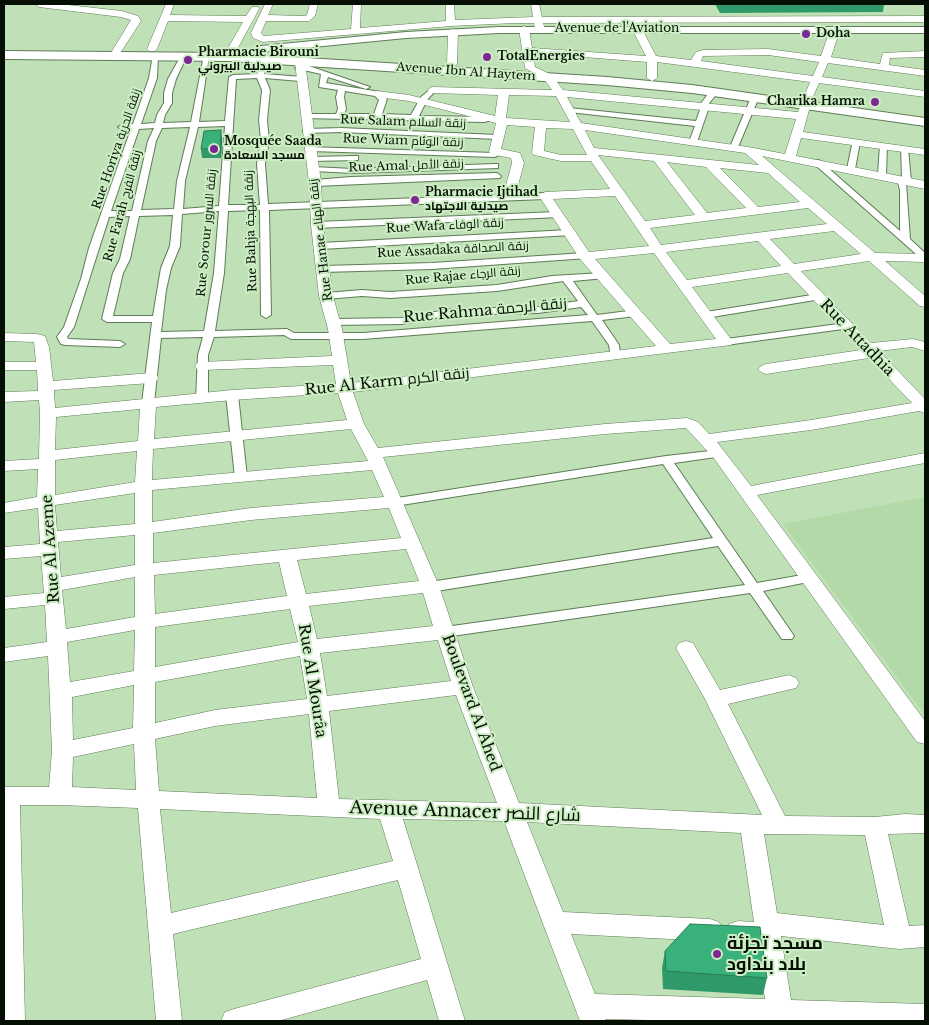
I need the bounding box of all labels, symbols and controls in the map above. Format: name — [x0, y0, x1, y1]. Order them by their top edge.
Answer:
street label: Avenue de l'Aviation — [555, 22, 679, 36]
place label: Doha — [816, 27, 850, 41]
marker: Doha — [800, 28, 812, 40]
place label: Pharmacie Birouni صيدلية البيروني — [198, 46, 319, 74]
place label: TotalEnergies — [497, 50, 585, 64]
marker: TotalEnergies — [481, 51, 493, 63]
marker: Pharmacie Birouni صيدلية البيروني — [182, 54, 194, 66]
street label: Avenue Ibn Al Haytem — [396, 60, 536, 84]
street label: Rue Horiya زنقة الحرية — [90, 87, 144, 211]
place label: Charika Hamra — [767, 95, 865, 109]
marker: Charika Hamra — [869, 96, 881, 108]
street label: Rue Salam زنقة السلام — [340, 113, 466, 131]
street label: Rue Wiam زنقة الوئام — [342, 132, 464, 150]
place label: Mosquée Saada مسجد السعادة — [224, 135, 322, 163]
marker: Mosquée Saada مسجد السعادة — [208, 143, 220, 155]
street label: Rue Farah زنقة الفرح — [101, 148, 145, 264]
street label: Rue Amal زنقة الأمل — [348, 157, 464, 175]
street label: Rue Sorour زنقة السرور — [194, 168, 220, 298]
street label: Rue Bahja زنقة البهجة — [242, 170, 260, 292]
street label: Rue Hanae زنقة الهناء — [306, 178, 336, 302]
place label: Pharmacie Ijtihad صيدلية الاجتهاد — [425, 186, 538, 214]
marker: Pharmacie Ijtihad صيدلية الاجتهاد — [409, 194, 421, 206]
street label: Rue Wafa زنقة الوفاء — [386, 216, 504, 236]
street label: Rue Assadaka زنقة الصداقة — [377, 239, 529, 261]
street label: Rue Rajae زنقة الرجاء — [405, 264, 521, 288]
street label: Rue Rahma زنقة الرحمة — [402, 295, 568, 327]
street label: Rue Attadhia — [816, 296, 898, 380]
street label: Rue Al Karm زنقة الكرم — [304, 364, 470, 400]
street label: Rue Al Azeme — [38, 494, 64, 604]
street label: Rue Al Mourâa — [294, 623, 330, 739]
street label: Boulevard Al Âhed — [438, 632, 504, 774]
street label: Avenue Annacer شارع النصر — [349, 797, 581, 827]
place label: مسجد تجزئة بلاد بنداود — [727, 933, 823, 976]
marker: مسجد تجزئة بلاد بنداود — [711, 948, 723, 960]

